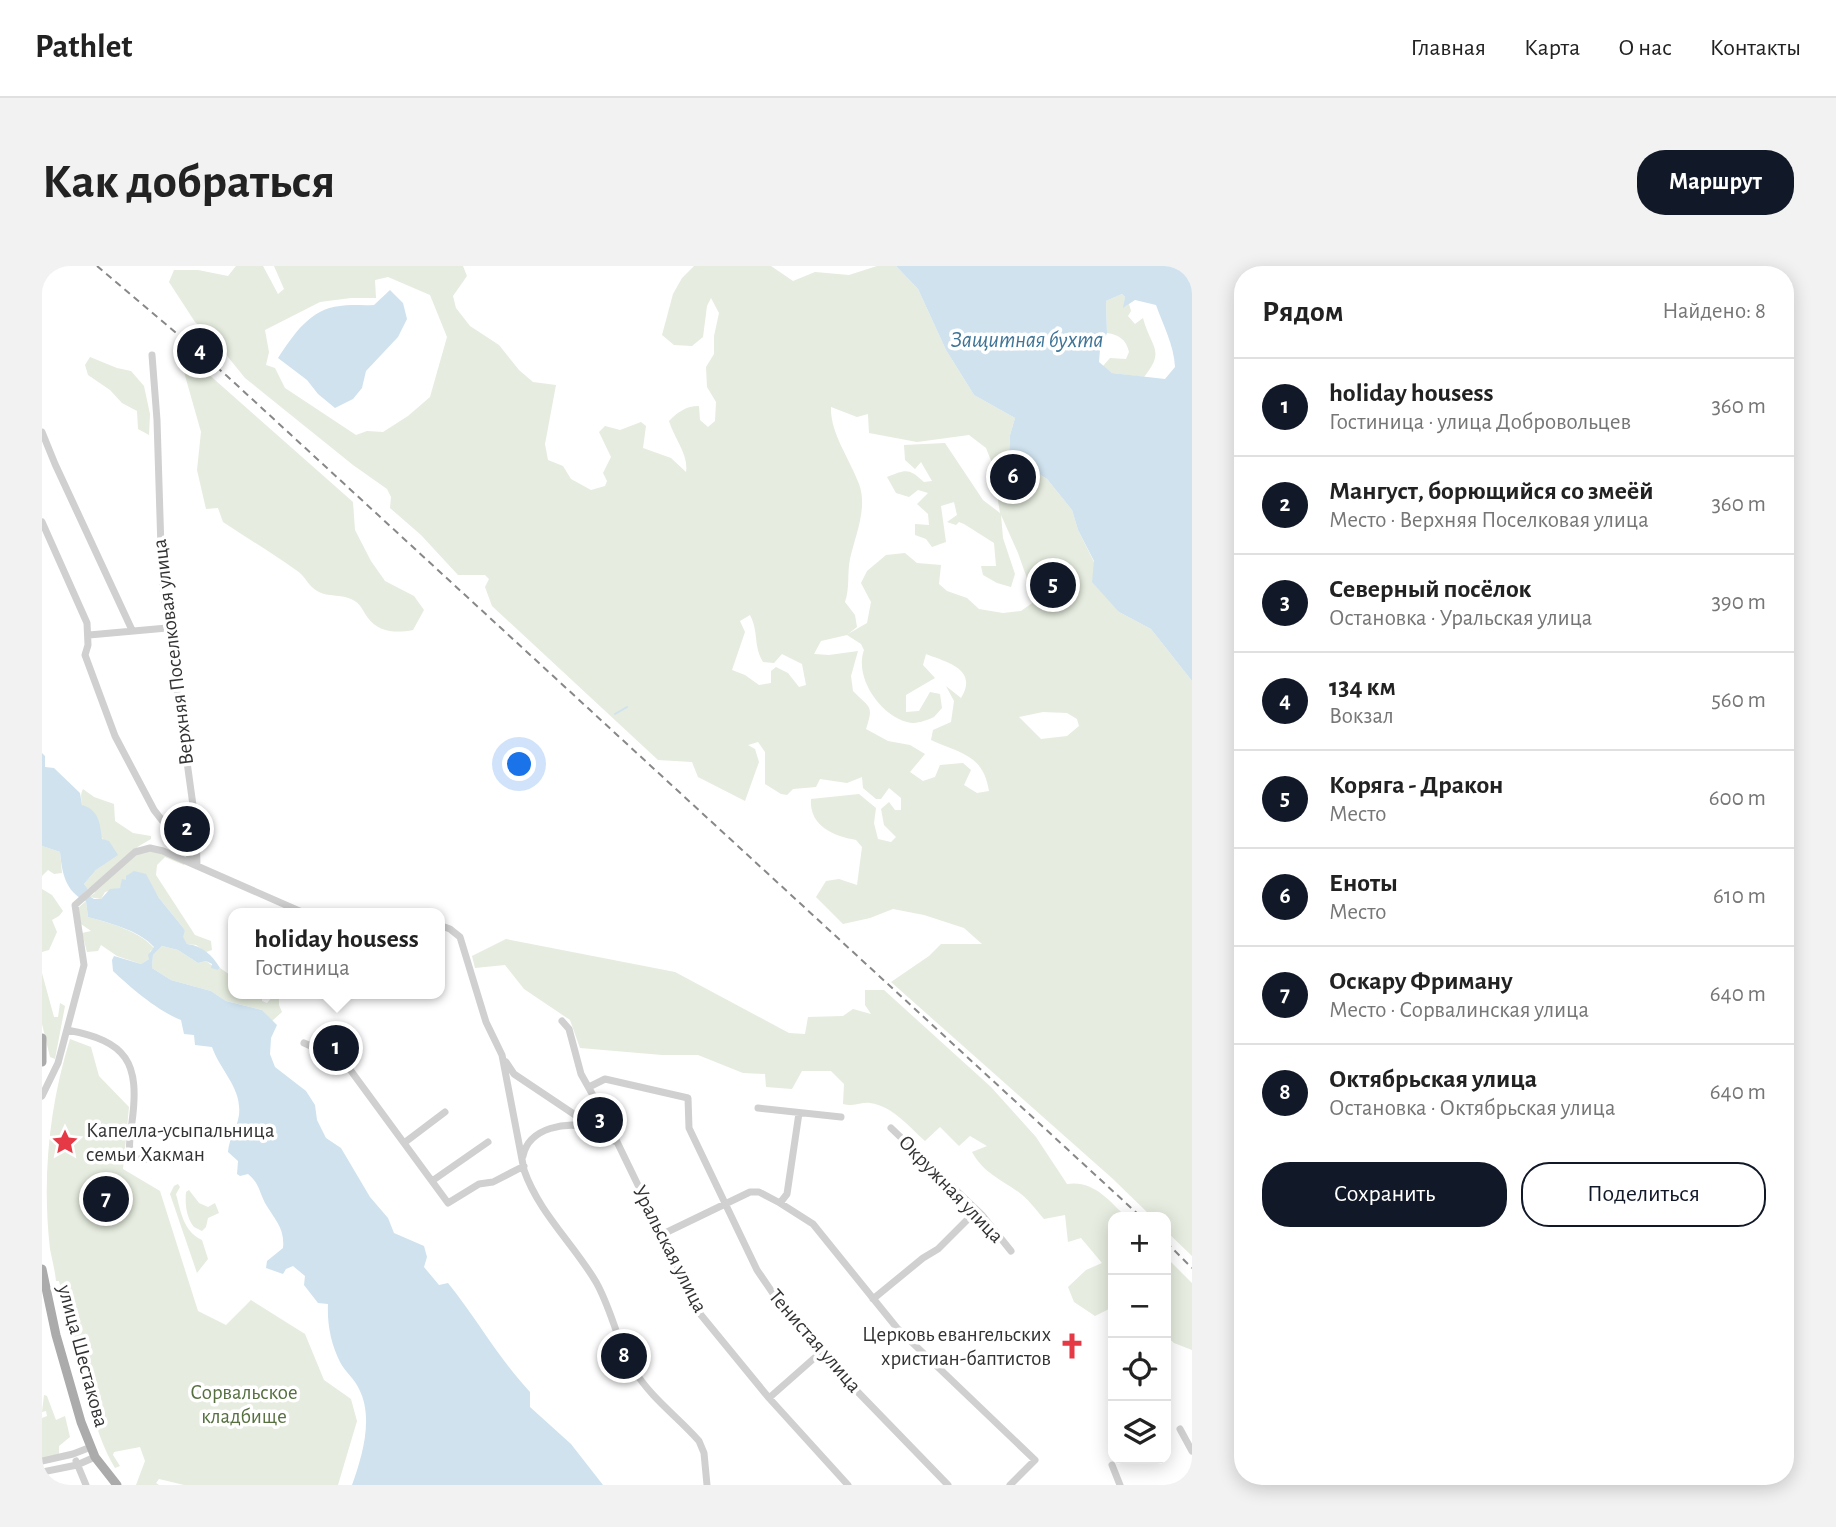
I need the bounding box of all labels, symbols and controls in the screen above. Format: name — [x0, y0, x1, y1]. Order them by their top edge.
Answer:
text: Pathlet — [35, 31, 133, 64]
text: Главная — [1411, 36, 1486, 60]
text: Карта — [1524, 36, 1580, 60]
text: О нас — [1618, 36, 1672, 60]
text: Контакты — [1710, 36, 1801, 60]
button: Маршрут — [1637, 150, 1794, 215]
text: Как добраться — [42, 158, 335, 207]
text: Рядом — [1262, 297, 1344, 327]
text: Найдено: 8 — [1662, 300, 1766, 323]
pin: 4 — [177, 325, 223, 377]
water label: Защитная бухта — [951, 329, 1103, 352]
text: holiday housess — [1329, 380, 1493, 406]
text: 1 — [1281, 395, 1289, 418]
text: 360 m — [1711, 395, 1766, 418]
text: Гостиница · улица Добровольцев — [1329, 411, 1631, 434]
pin: 6 — [990, 451, 1036, 503]
text: Мангуст, борющийся со змеёй — [1329, 478, 1654, 504]
text: 2 — [1280, 493, 1290, 516]
text: 360 m — [1711, 493, 1766, 516]
text: Место · Верхняя Поселковая улица — [1329, 509, 1649, 532]
street label: Верхняя Поселковая улица — [149, 537, 197, 766]
pin: 5 — [1030, 559, 1076, 611]
text: Северный посёлок — [1329, 576, 1531, 602]
text: 3 — [1280, 591, 1290, 614]
text: 390 m — [1711, 591, 1766, 614]
text: Остановка · Уральская улица — [1329, 607, 1592, 630]
text: 134 км — [1329, 674, 1396, 700]
text: 4 — [1279, 689, 1291, 712]
text: 560 m — [1711, 689, 1766, 712]
text: Вокзал — [1329, 705, 1394, 728]
your location — [502, 747, 536, 781]
text: Коряга - Дракон — [1329, 772, 1503, 798]
text: 5 — [1280, 787, 1290, 810]
text: 600 m — [1709, 787, 1766, 810]
pin: 2 — [164, 803, 210, 855]
text: Место — [1329, 803, 1386, 826]
text: Еноты — [1329, 870, 1398, 896]
text: 6 — [1279, 885, 1291, 908]
text: 610 m — [1713, 885, 1766, 908]
text: Место — [1329, 901, 1386, 924]
popup — [228, 908, 445, 999]
text: holiday housess — [254, 926, 419, 952]
text: Гостиница — [254, 957, 350, 980]
text: Оскару Фриману — [1329, 968, 1513, 994]
text: 7 — [1280, 983, 1290, 1006]
text: 640 m — [1710, 983, 1766, 1006]
text: Место · Сорвалинская улица — [1329, 999, 1589, 1022]
pin: 1 — [313, 1022, 359, 1074]
text: Октябрьская улица — [1329, 1066, 1537, 1092]
text: 8 — [1279, 1081, 1291, 1104]
text: 640 m — [1710, 1081, 1766, 1104]
pin: 3 — [577, 1094, 623, 1146]
text: Остановка · Октябрьская улица — [1329, 1097, 1615, 1120]
place label: Капелла-усыпальница семьи Хакман — [86, 1120, 275, 1165]
place icon: Капелла-усыпальница семьи Хакман — [50, 1127, 80, 1157]
street label: Окружная улица — [895, 1131, 1008, 1247]
button: Сохранить — [1262, 1162, 1507, 1227]
button: Поделиться — [1521, 1162, 1766, 1227]
pin: 7 — [83, 1173, 129, 1225]
street label: Уральская улица — [629, 1182, 711, 1316]
map controls — [1108, 1212, 1171, 1464]
button: + — [1108, 1212, 1171, 1275]
button: − — [1108, 1275, 1171, 1338]
street label: улица Шестакова — [54, 1282, 112, 1430]
street label: Тенистая улица — [765, 1285, 865, 1397]
place label: Церковь евангельских христиан-баптистов — [862, 1324, 1051, 1369]
pin: 8 — [601, 1330, 647, 1382]
church icon: Церковь евангельских христиан-баптистов — [1057, 1331, 1087, 1361]
button: locate — [1108, 1338, 1171, 1401]
park label: Сорвальское кладбище — [190, 1382, 298, 1427]
button: layers — [1108, 1401, 1171, 1464]

